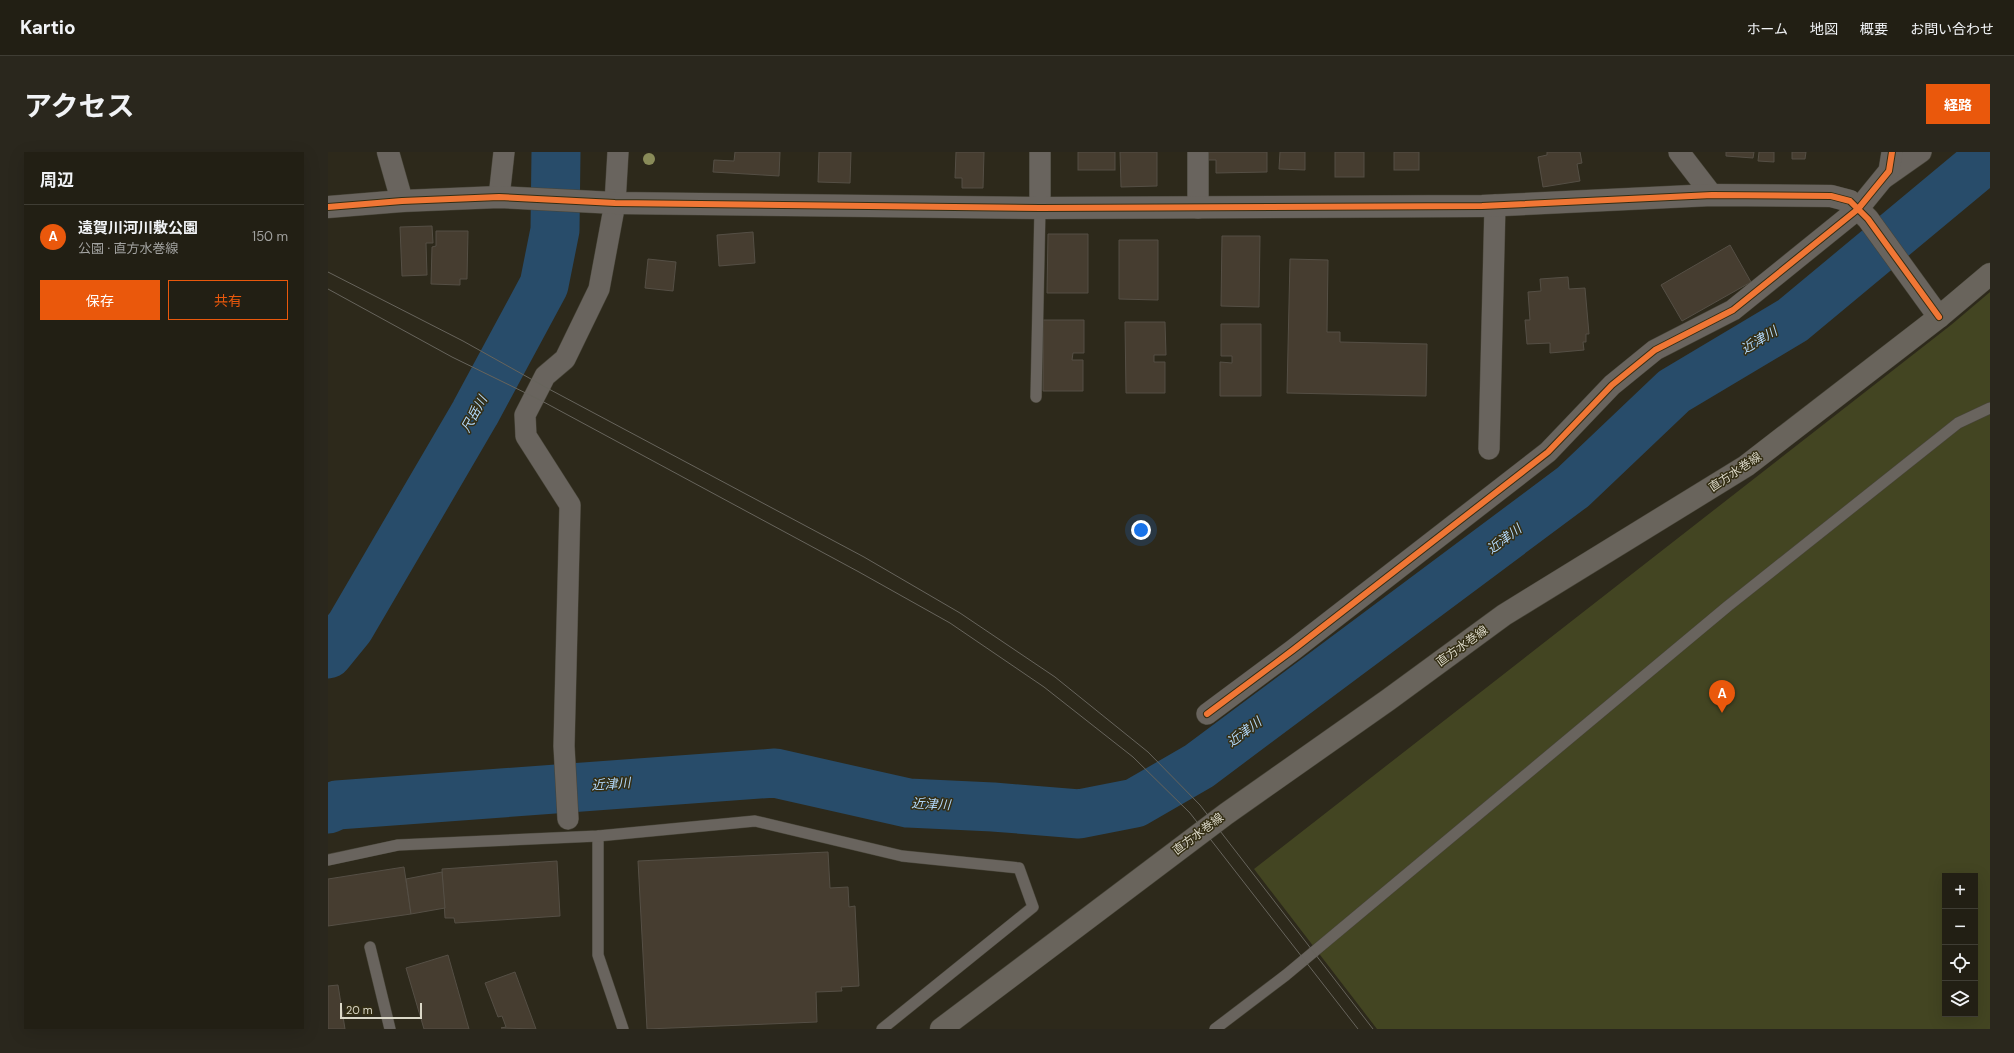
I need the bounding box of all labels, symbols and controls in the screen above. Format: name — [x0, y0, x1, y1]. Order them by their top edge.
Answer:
text: Kartio — [20, 15, 76, 40]
text: ホーム — [1746, 20, 1788, 38]
text: 地図 — [1810, 20, 1838, 38]
text: 概要 — [1860, 20, 1888, 38]
text: お問い合わせ — [1910, 20, 1994, 38]
button: 経路 — [1926, 84, 1990, 124]
text: アクセス — [24, 88, 135, 125]
text: 周辺 — [40, 169, 74, 191]
text: 遠賀川河川敷公園 — [78, 218, 198, 238]
text: A — [48, 228, 58, 245]
text: 150 m — [252, 228, 288, 245]
text: 公園 · 直方水巻線 — [78, 240, 179, 257]
button: 保存 — [40, 280, 160, 320]
button: 共有 — [168, 280, 288, 320]
water label: 近津川 — [1738, 322, 1782, 357]
water label: 尺岳川 — [457, 391, 492, 435]
street label: 直方水巻線 — [1706, 449, 1764, 495]
water label: 近津川 — [1483, 519, 1526, 558]
your location — [1131, 520, 1151, 540]
street label: 直方水巻線 — [1433, 622, 1491, 670]
pin: A — [1709, 680, 1735, 713]
water label: 近津川 — [1223, 712, 1266, 751]
water label: 近津川 — [591, 774, 633, 794]
water label: 近津川 — [911, 794, 953, 814]
street label: 直方水巻線 — [1169, 810, 1227, 858]
map controls — [1942, 873, 1978, 1017]
button: + — [1942, 873, 1978, 909]
button: − — [1942, 909, 1978, 945]
button: locate — [1942, 945, 1978, 981]
button: layers — [1942, 981, 1978, 1017]
scale bar — [340, 1001, 422, 1020]
text: 20 m — [346, 1003, 372, 1017]

